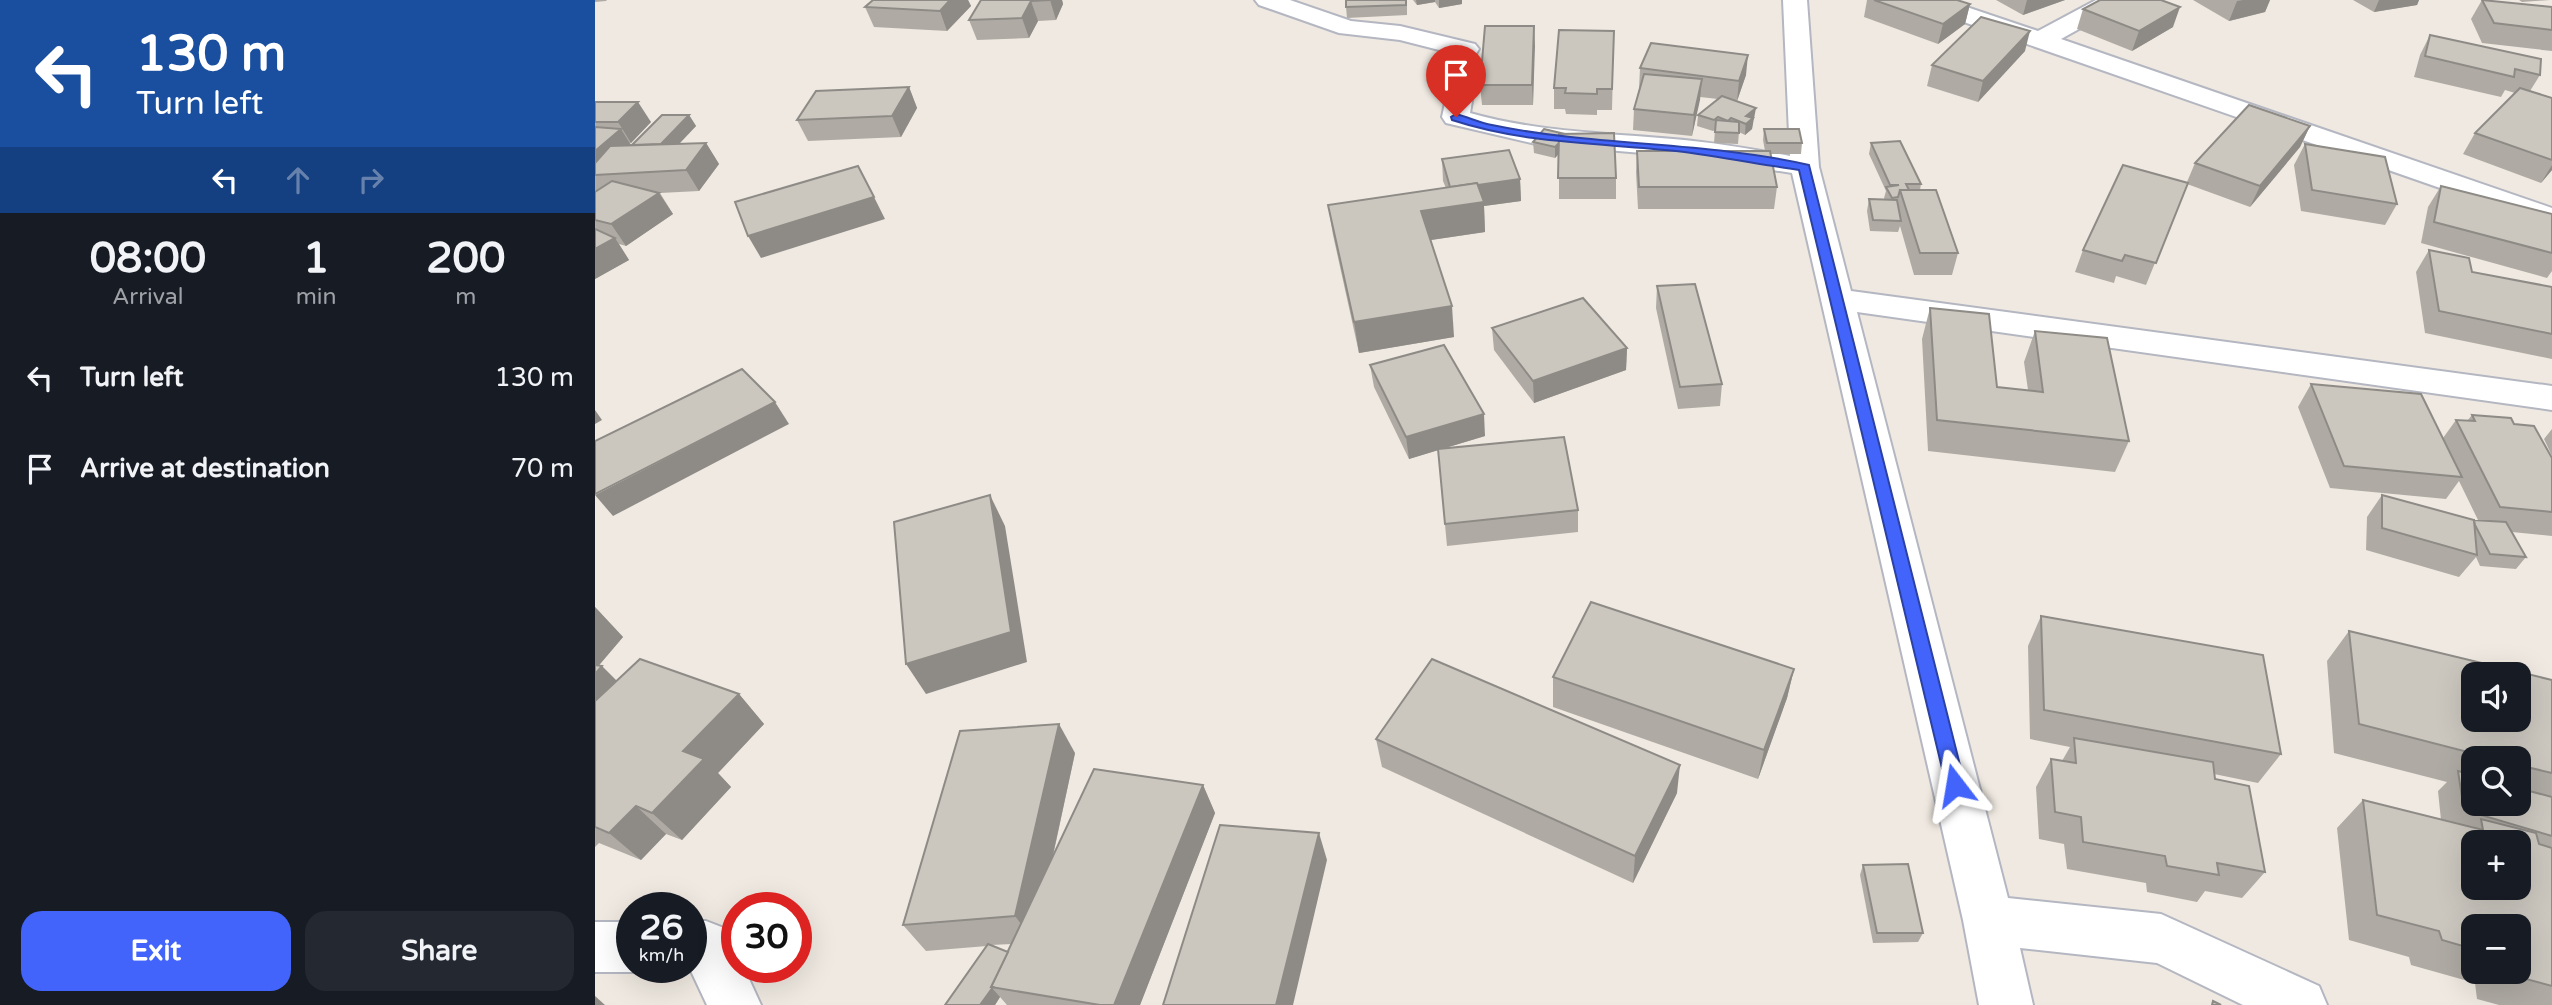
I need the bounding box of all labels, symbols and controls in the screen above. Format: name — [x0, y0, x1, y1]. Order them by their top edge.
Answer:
text: 130 m — [136, 25, 286, 84]
icon: left — [21, 28, 112, 119]
pin — [1426, 45, 1486, 117]
icon: arrive — [1437, 56, 1475, 94]
text: Turn left — [136, 85, 263, 123]
icon: left — [206, 161, 244, 199]
icon: ahead — [279, 161, 317, 199]
icon: right — [352, 161, 390, 199]
text: 08:00 — [90, 233, 206, 284]
text: 1 — [303, 233, 329, 284]
text: 200 — [426, 233, 505, 284]
text: Arrival — [112, 283, 183, 311]
text: min — [296, 283, 337, 311]
text: m — [455, 283, 476, 311]
icon: left — [21, 359, 59, 397]
text: Turn left — [80, 362, 183, 393]
text: 130 m — [494, 362, 574, 393]
icon: arrive — [21, 450, 59, 488]
text: Arrive at destination — [80, 453, 330, 484]
text: 70 m — [511, 453, 574, 484]
map controls — [2461, 662, 2531, 984]
button: sound — [2461, 662, 2531, 732]
button: search — [2461, 746, 2531, 816]
position arrow — [1918, 748, 1992, 822]
button: + — [2461, 830, 2531, 900]
speed limit sign: 30 — [721, 892, 812, 983]
text: 26 — [640, 907, 683, 949]
button: Exit — [21, 911, 291, 991]
button: Share — [305, 911, 574, 991]
button: − — [2461, 914, 2531, 984]
text: km/h — [639, 944, 684, 966]

